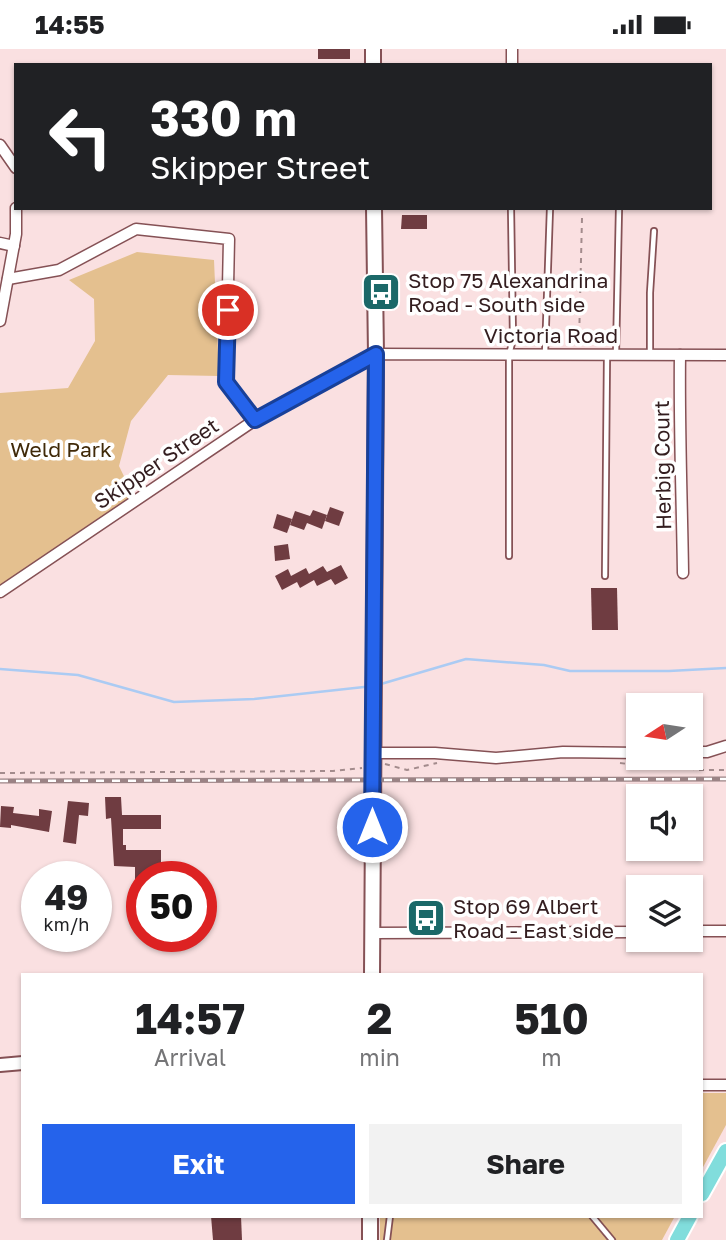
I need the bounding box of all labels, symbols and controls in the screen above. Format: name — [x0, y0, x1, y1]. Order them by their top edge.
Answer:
text: 14:55 — [35, 9, 105, 40]
text: 330 m — [150, 88, 297, 147]
icon: left — [35, 91, 126, 182]
text: Skipper Street — [150, 148, 370, 186]
place label: Stop 75 Alexandrina Road - South side — [408, 267, 608, 317]
bus stop icon: Stop 75 Alexandrina Road - South side — [360, 271, 402, 313]
pin — [198, 280, 258, 340]
icon: arrive — [209, 291, 247, 329]
street label: Victoria Road — [484, 322, 618, 348]
street label: Herbig Court — [648, 400, 676, 530]
street label: Skipper Street — [89, 412, 223, 514]
park label: Weld Park — [10, 436, 112, 462]
north arrow — [626, 693, 704, 770]
map controls — [626, 693, 703, 952]
button: sound — [626, 784, 703, 861]
position arrow — [335, 790, 409, 864]
speed limit sign: 50 — [126, 861, 217, 952]
button: layers — [626, 875, 703, 952]
text: 49 — [44, 876, 89, 918]
place label: Stop 69 Albert Road - East side — [453, 893, 614, 943]
bus stop icon: Stop 69 Albert Road - East side — [405, 897, 447, 939]
text: km/h — [44, 913, 89, 935]
text: 14:57 — [135, 993, 245, 1043]
text: 2 — [367, 993, 392, 1043]
text: 510 — [514, 993, 589, 1043]
text: Arrival — [154, 1043, 226, 1071]
text: min — [359, 1043, 400, 1071]
text: m — [541, 1043, 562, 1071]
button: Exit — [42, 1124, 355, 1204]
button: Share — [369, 1124, 682, 1204]

